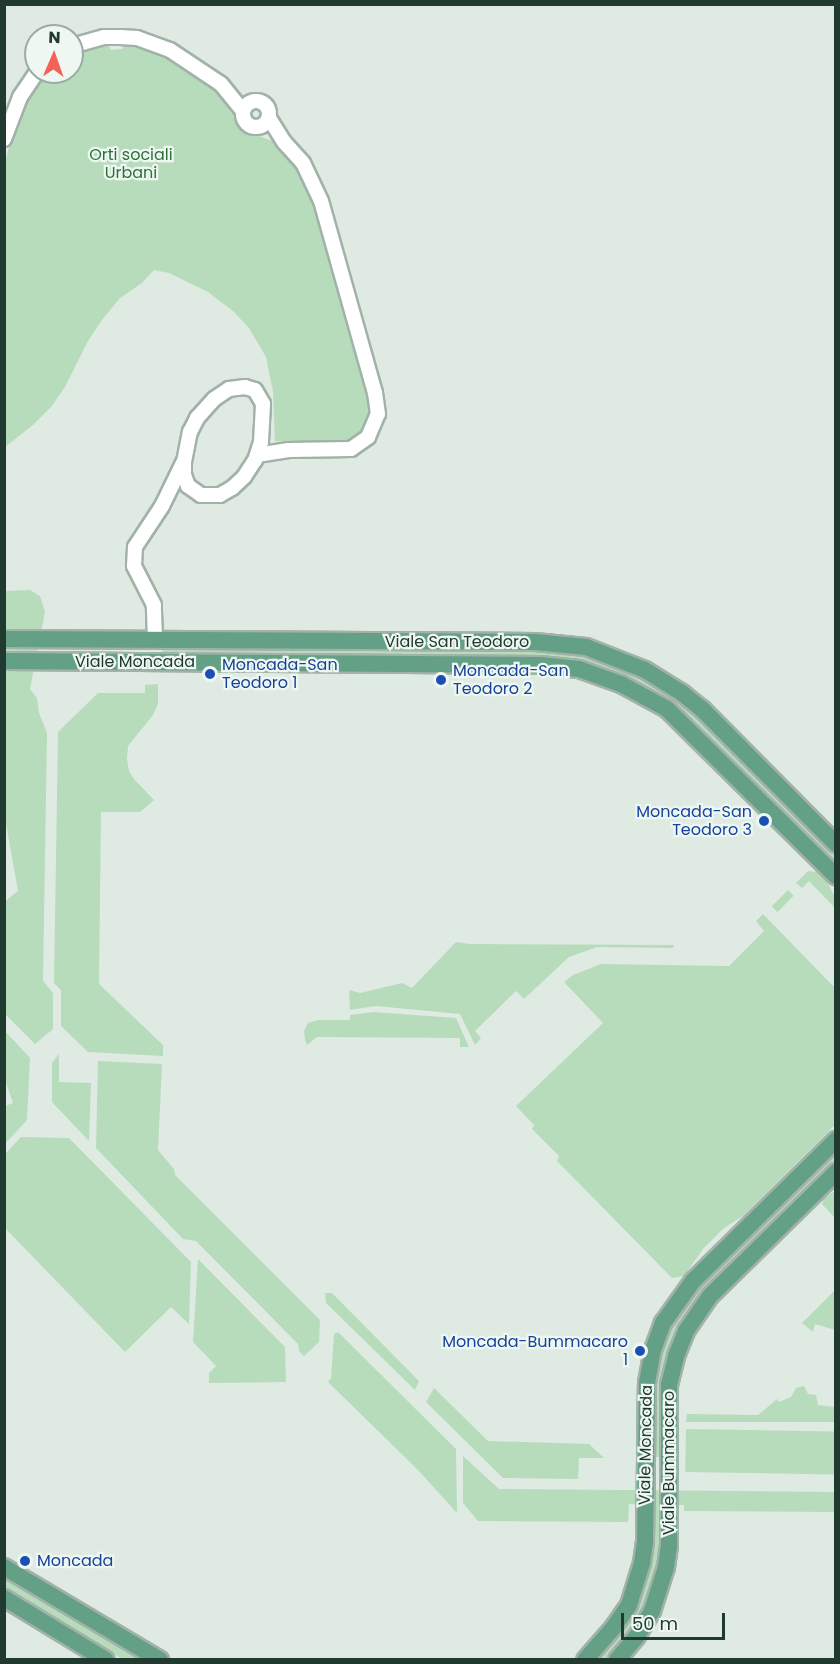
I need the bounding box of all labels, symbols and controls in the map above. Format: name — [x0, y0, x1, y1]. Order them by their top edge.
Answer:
north arrow — [24, 24, 84, 84]
text: N — [48, 26, 61, 49]
park label: Orti sociali Urbani — [89, 145, 173, 183]
street label: Viale San Teodoro — [385, 632, 529, 652]
street label: Viale Moncada — [75, 652, 195, 672]
place label: Moncada-San Teodoro 1 — [222, 655, 338, 693]
place label: Moncada-San Teodoro 2 — [453, 661, 569, 699]
marker: Moncada-San Teodoro 1 — [203, 667, 217, 681]
marker: Moncada-San Teodoro 2 — [434, 673, 448, 687]
place label: Moncada-San Teodoro 3 — [636, 802, 752, 840]
marker: Moncada-San Teodoro 3 — [757, 814, 771, 828]
place label: Moncada-Bummacaro 1 — [442, 1332, 628, 1370]
marker: Moncada-Bummacaro 1 — [633, 1344, 647, 1358]
street label: Viale Moncada — [635, 1385, 657, 1505]
street label: Viale Bummacaro — [659, 1391, 679, 1535]
place label: Moncada — [37, 1551, 113, 1571]
marker: Moncada — [18, 1554, 32, 1568]
scale bar — [624, 1601, 728, 1639]
text: 50 m — [632, 1611, 678, 1636]

